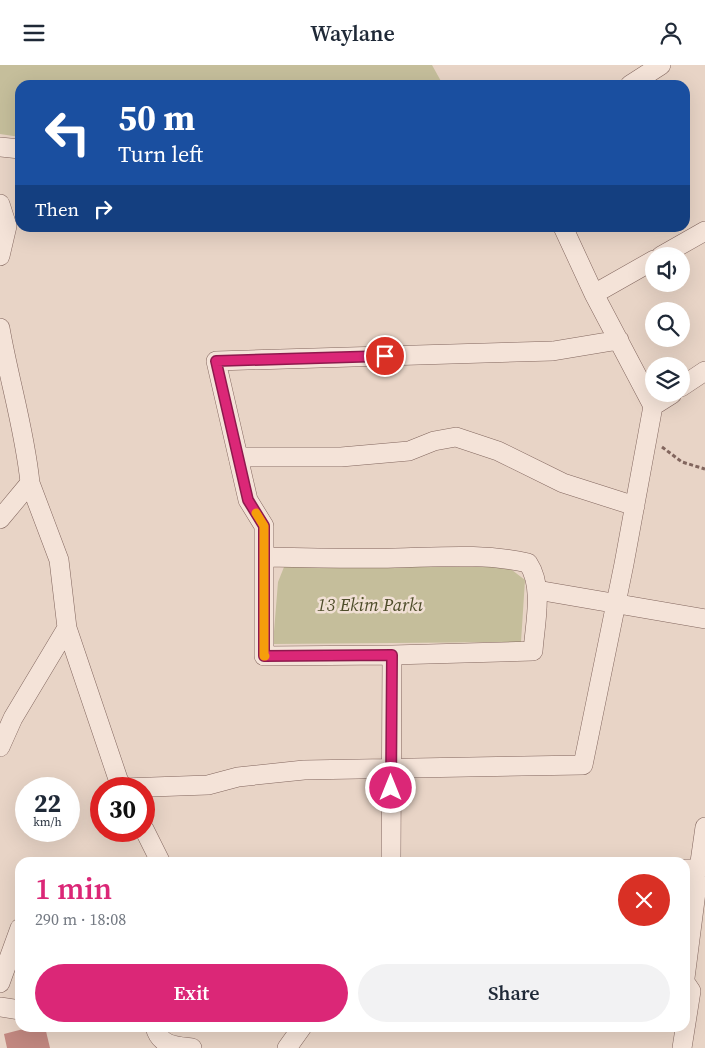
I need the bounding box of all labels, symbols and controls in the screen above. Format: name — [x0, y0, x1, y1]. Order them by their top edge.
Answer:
text: Waylane — [310, 18, 395, 48]
icon: menu — [20, 19, 48, 47]
icon: person — [657, 19, 685, 47]
text: 50 m — [118, 94, 195, 142]
icon: left — [35, 100, 100, 165]
text: Turn left — [118, 139, 203, 169]
icon: right — [89, 195, 117, 223]
text: Then — [35, 196, 79, 222]
map controls — [645, 247, 690, 402]
button: sound — [645, 247, 690, 292]
button: search — [645, 302, 690, 347]
pin — [364, 335, 406, 377]
icon: arrive — [371, 342, 399, 370]
button: layers — [645, 357, 690, 402]
park label: 13 Ekim Parkı — [317, 592, 423, 617]
position arrow — [364, 761, 416, 813]
speed limit sign: 30 — [90, 777, 155, 842]
text: 22 — [34, 786, 61, 820]
text: km/h — [33, 814, 62, 830]
text: 1 min — [35, 868, 112, 909]
button: close — [618, 874, 670, 926]
text: 290 m · 18:08 — [35, 908, 126, 930]
button: Exit — [35, 964, 348, 1022]
button: Share — [358, 964, 670, 1022]

